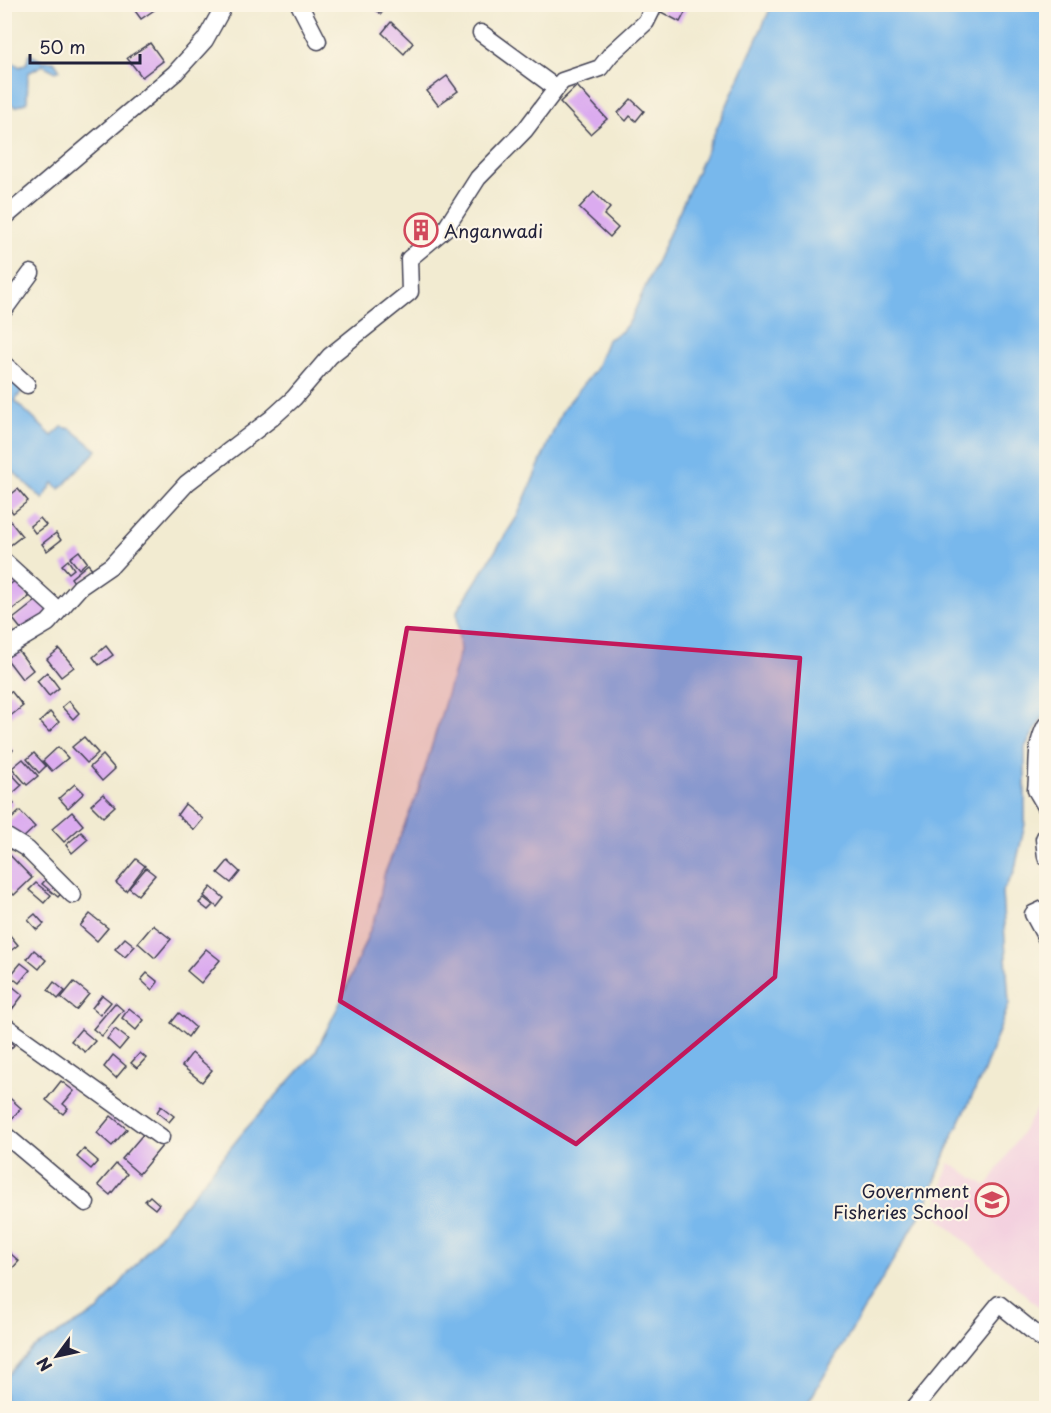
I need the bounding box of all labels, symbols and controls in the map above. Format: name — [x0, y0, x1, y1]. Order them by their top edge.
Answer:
scale bar — [30, 27, 140, 65]
text: 50 m — [39, 33, 86, 60]
building icon: Anganwadi — [403, 212, 439, 248]
place label: Anganwadi — [444, 217, 543, 244]
place label: Government Fisheries School — [833, 1177, 969, 1225]
school or university icon: Government Fisheries School — [974, 1182, 1010, 1218]
north arrow — [27, 1326, 87, 1386]
text: N — [30, 1353, 57, 1377]

